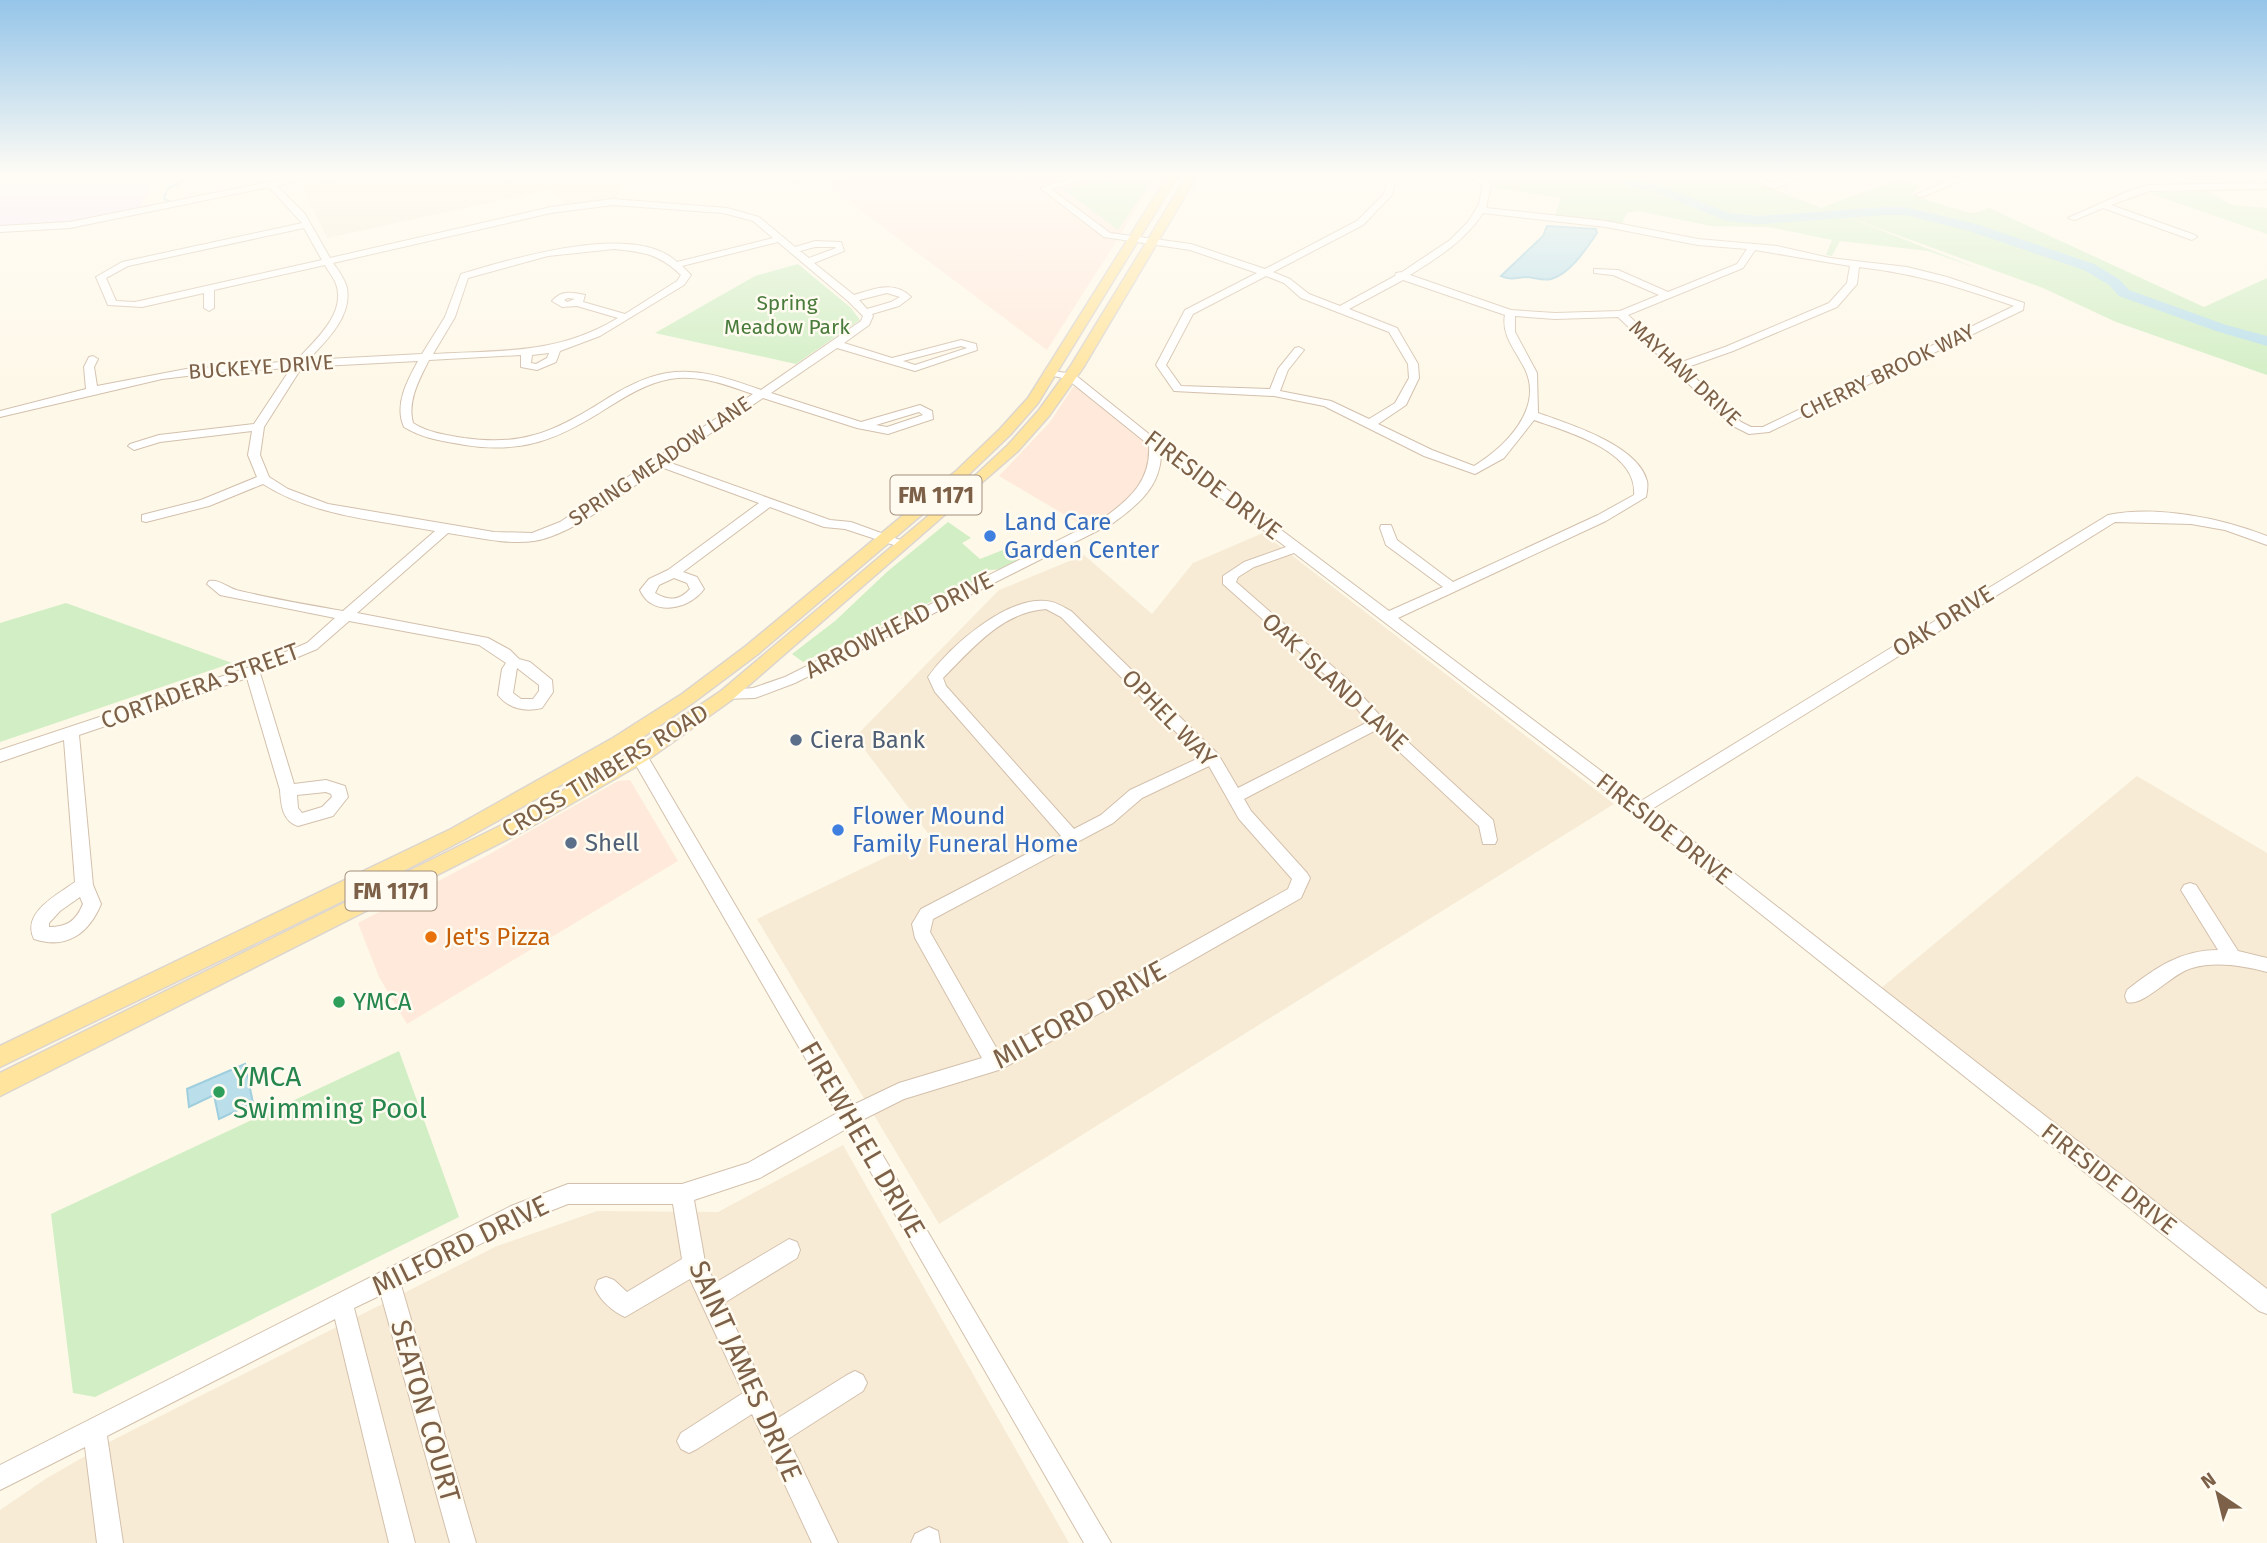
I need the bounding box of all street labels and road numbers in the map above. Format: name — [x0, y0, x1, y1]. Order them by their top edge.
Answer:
street label: MAYHAW DRIVE — [1624, 315, 1746, 431]
street label: CHERRY BROOK WAY — [1795, 318, 1979, 426]
street label: BUCKEYE DRIVE — [187, 349, 335, 385]
street label: SPRING MEADOW LANE — [564, 390, 756, 532]
street label: FIRESIDE DRIVE — [1139, 424, 1287, 546]
road number: FM 1171 — [890, 475, 982, 514]
street label: ARROWHEAD DRIVE — [800, 566, 998, 684]
street label: OAK DRIVE — [1887, 579, 1999, 663]
street label: OAK ISLAND LANE — [1256, 607, 1414, 757]
street label: CORTADERA STREET — [97, 637, 304, 735]
street label: OPHEL WAY — [1116, 664, 1223, 773]
street label: CROSS TIMBERS ROAD — [497, 698, 713, 844]
street label: FIRESIDE DRIVE — [1591, 767, 1737, 891]
road number: FM 1171 — [346, 872, 436, 911]
street label: MILFORD DRIVE — [987, 953, 1172, 1076]
street label: FIREWHEEL DRIVE — [793, 1035, 932, 1243]
street label: FIRESIDE DRIVE — [2036, 1117, 2182, 1241]
street label: MILFORD DRIVE — [366, 1188, 554, 1303]
street label: SAINT JAMES DRIVE — [682, 1256, 809, 1487]
street label: SEATON COURT — [384, 1316, 467, 1507]

